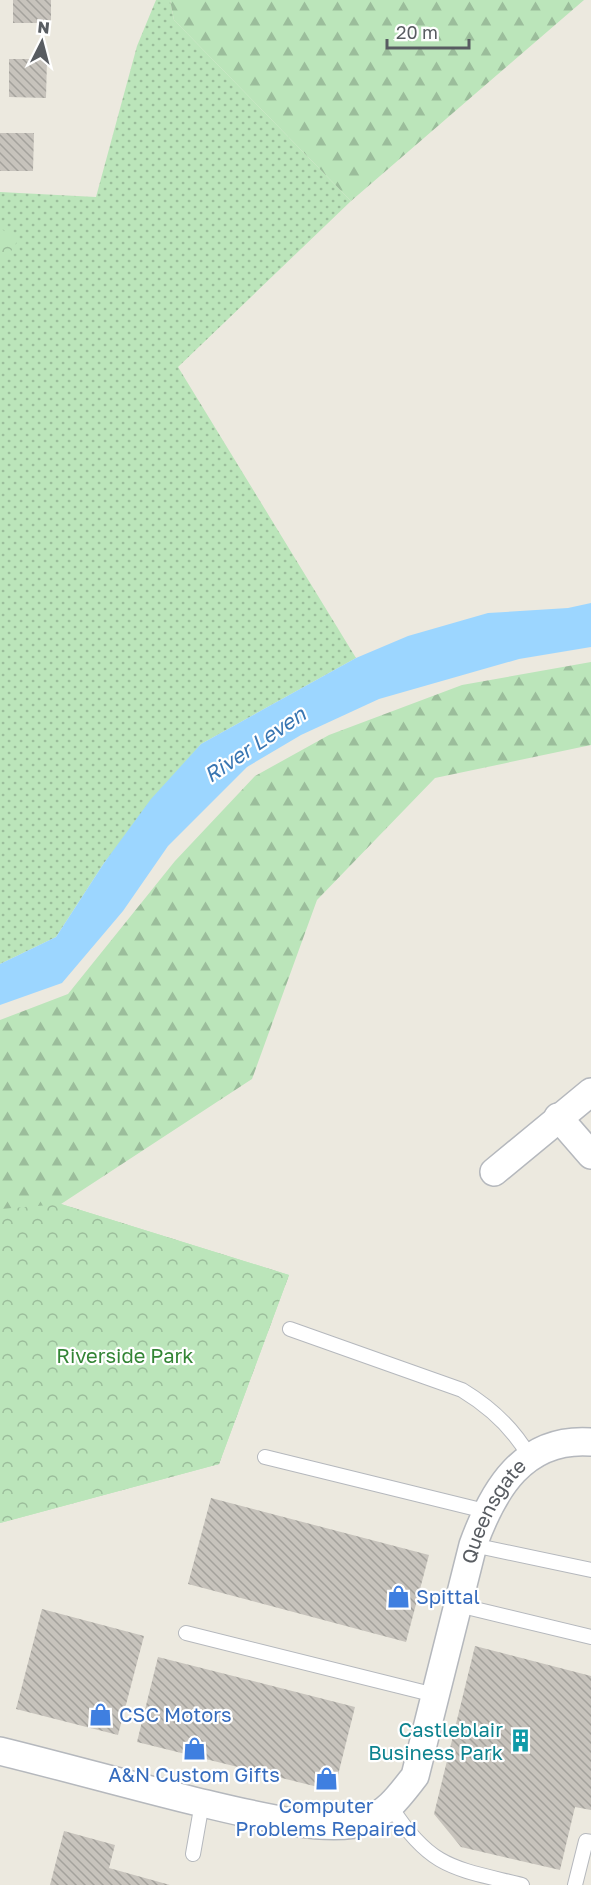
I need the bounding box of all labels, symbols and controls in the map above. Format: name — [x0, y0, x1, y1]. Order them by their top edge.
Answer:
north arrow — [12, 12, 72, 72]
scale bar — [387, 12, 470, 50]
text: N — [36, 17, 51, 38]
text: 20 m — [396, 21, 438, 43]
water label: River Leven — [199, 700, 311, 788]
park label: Riverside Park — [56, 1343, 194, 1367]
street label: Queensgate — [456, 1453, 530, 1566]
shop icon: Spittal — [385, 1584, 411, 1610]
place label: Spittal — [416, 1584, 480, 1608]
shop icon: CSC Motors — [88, 1702, 114, 1728]
place label: CSC Motors — [119, 1702, 232, 1726]
place label: Castleblair Business Park — [368, 1717, 503, 1764]
building icon: Castleblair Business Park — [508, 1728, 534, 1754]
shop icon: A&N Custom Gifts — [181, 1735, 207, 1761]
place label: A&N Custom Gifts — [108, 1762, 280, 1786]
shop icon: Computer Problems Repaired — [313, 1766, 339, 1792]
place label: Computer Problems Repaired — [235, 1793, 417, 1840]

